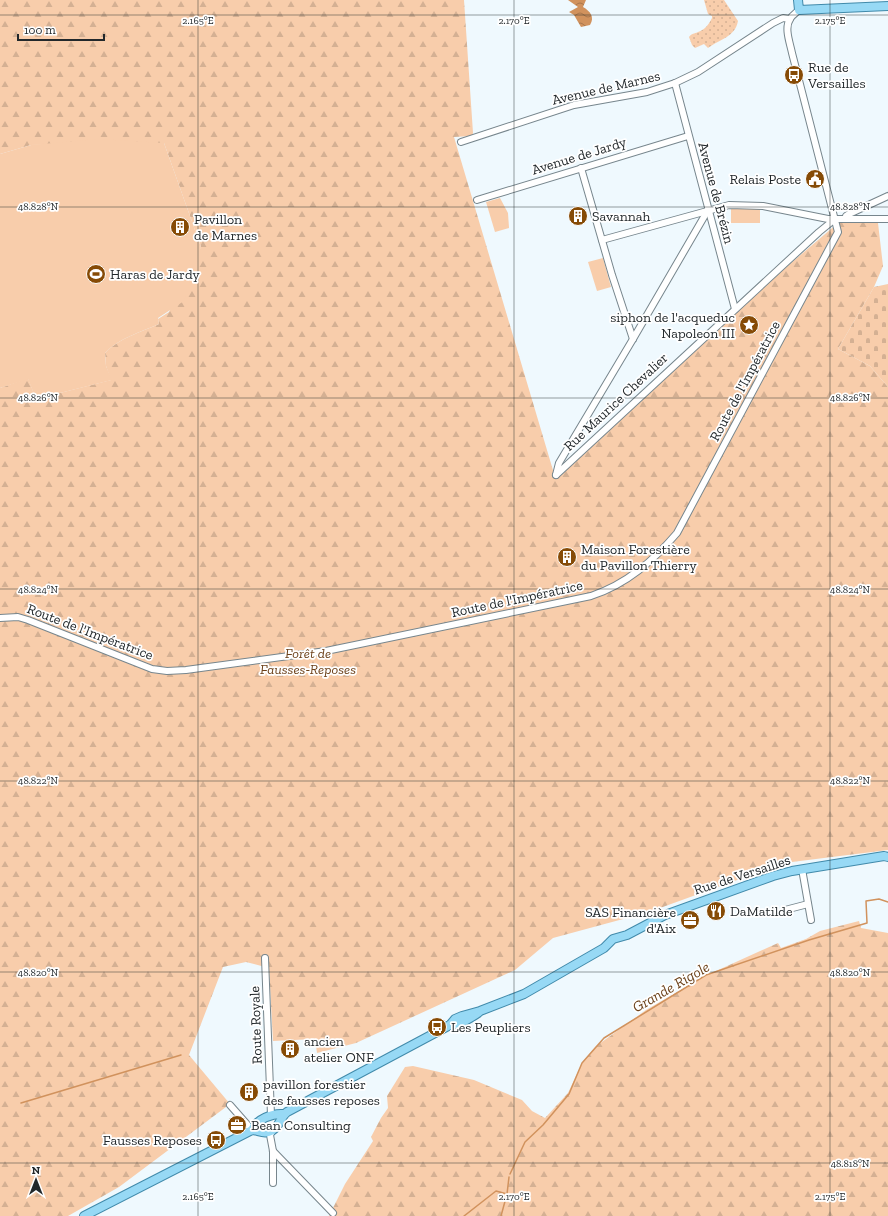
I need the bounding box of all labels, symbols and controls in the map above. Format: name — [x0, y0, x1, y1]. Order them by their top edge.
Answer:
text: 2.165°E — [182, 15, 214, 27]
text: 2.170°E — [498, 15, 530, 27]
text: 2.175°E — [815, 15, 845, 27]
scale bar — [18, 16, 104, 42]
text: 100 m — [24, 23, 56, 37]
place label: Rue de Versailles — [807, 59, 866, 92]
bus stop icon: Rue de Versailles — [783, 64, 805, 86]
street label: Avenue de Marnes — [550, 67, 662, 109]
street label: Avenue de Jardy — [530, 133, 629, 178]
street label: Avenue de Brézin — [694, 140, 738, 246]
public building icon: Relais Poste — [804, 168, 826, 190]
place label: Relais Poste — [729, 171, 801, 188]
text: 48.828°N — [18, 201, 59, 213]
text: 48.828°N — [830, 201, 871, 213]
building icon: Savannah — [567, 205, 589, 227]
place label: Savannah — [592, 208, 651, 225]
place label: Pavillon de Marnes — [194, 211, 257, 244]
building icon: Pavillon de Marnes — [169, 216, 191, 238]
sports icon: Haras de Jardy — [85, 263, 107, 285]
place label: Haras de Jardy — [110, 266, 201, 283]
place label: siphon de l'acqueduc Napoleon III — [610, 309, 735, 342]
place icon: siphon de l'acqueduc Napoleon III — [738, 314, 760, 336]
street label: Route de l'Impératrice — [706, 318, 784, 444]
street label: Rue Maurice Chevalier — [560, 349, 672, 455]
text: 48.826°N — [18, 392, 59, 404]
text: 48.826°N — [830, 392, 871, 404]
place label: Maison Forestière du Pavillon Thierry — [581, 541, 698, 574]
building icon: Maison Forestière du Pavillon Thierry — [556, 546, 578, 568]
street label: Route de l'Impératrice — [450, 577, 585, 621]
text: 48.824°N — [18, 584, 59, 596]
text: 48.824°N — [830, 584, 871, 596]
street label: Route de l'Impératrice — [25, 600, 156, 664]
park label: Forêt de Fausses-Reposes — [260, 645, 356, 678]
text: 48.822°N — [18, 775, 59, 787]
text: 48.822°N — [830, 775, 871, 787]
street label: Rue de Versailles — [691, 851, 793, 899]
restaurant icon: DaMatilde — [705, 900, 727, 922]
place label: DaMatilde — [730, 903, 793, 920]
place label: SAS Financière d'Aix — [585, 904, 676, 937]
office icon: SAS Financière d'Aix — [679, 909, 701, 931]
water label: Grande Rigole — [629, 958, 713, 1016]
text: 48.820°N — [18, 967, 59, 979]
text: 48.820°N — [830, 967, 871, 979]
street label: Route Royale — [246, 985, 266, 1064]
bus stop icon: Les Peupliers — [426, 1016, 448, 1038]
place label: Les Peupliers — [451, 1019, 531, 1036]
place label: ancien atelier ONF — [304, 1033, 374, 1066]
building icon: ancien atelier ONF — [279, 1038, 301, 1060]
place label: pavillon forestier des fausses reposes — [263, 1076, 380, 1109]
building icon: pavillon forestier des fausses reposes — [238, 1081, 260, 1103]
office icon: Bean Consulting — [226, 1114, 248, 1136]
place label: Bean Consulting — [251, 1117, 351, 1134]
bus stop icon: Fausses Reposes — [205, 1129, 227, 1151]
place label: Fausses Reposes — [103, 1132, 202, 1149]
text: 48.818°N — [831, 1158, 870, 1170]
north arrow — [16, 1160, 56, 1200]
text: N — [32, 1164, 41, 1177]
text: 2.165°E — [182, 1191, 214, 1203]
text: 2.170°E — [498, 1191, 530, 1203]
text: 2.175°E — [815, 1191, 845, 1203]

